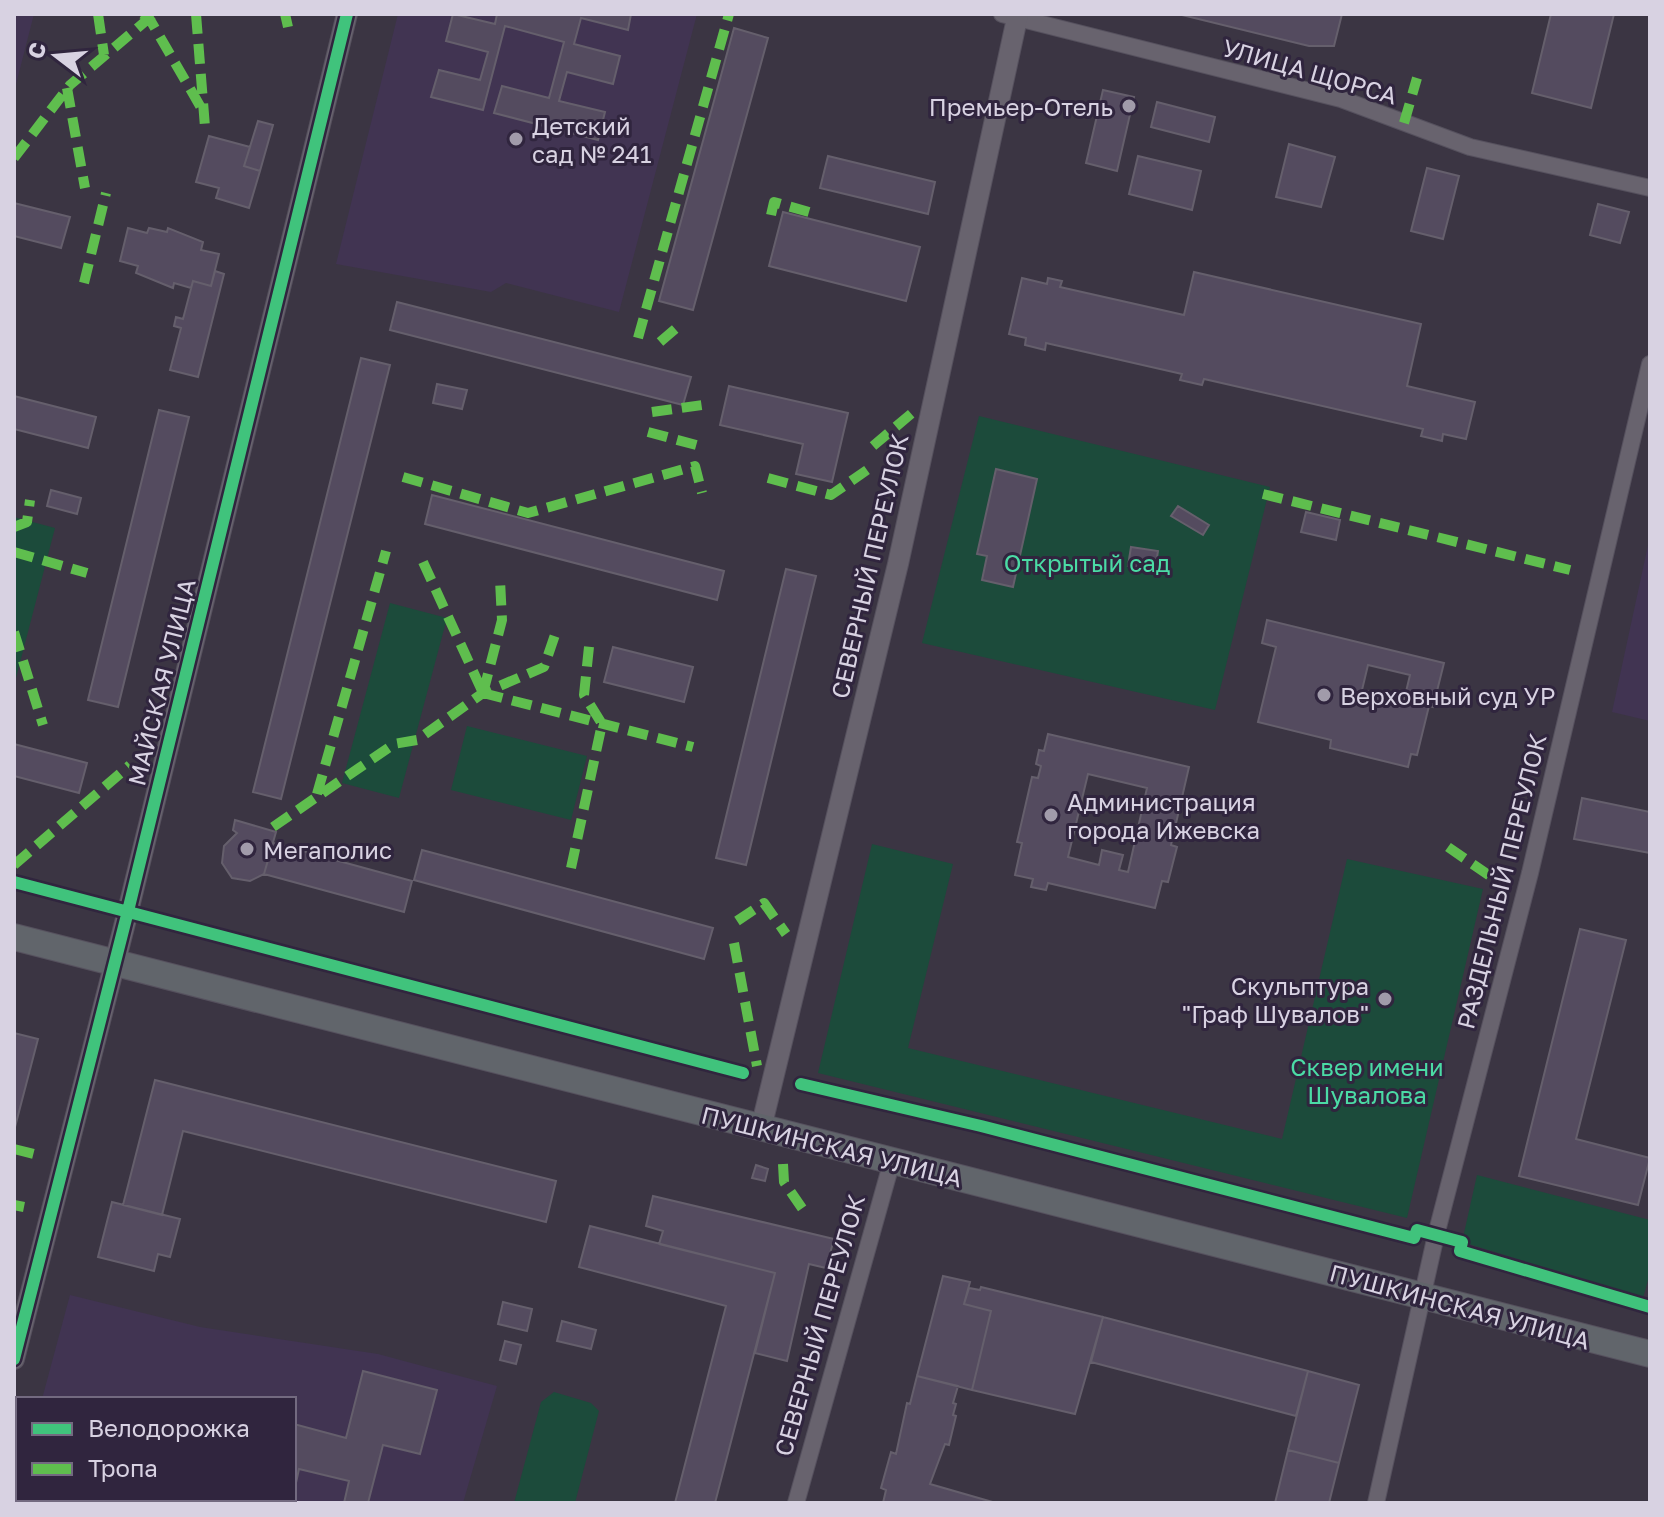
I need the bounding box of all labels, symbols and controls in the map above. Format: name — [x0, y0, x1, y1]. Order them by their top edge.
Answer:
north arrow — [16, 16, 96, 96]
street label: УЛИЦА ЩОРСА — [1219, 32, 1401, 110]
text: С — [21, 39, 51, 62]
place label: Премьер-Отель — [929, 92, 1113, 121]
marker: Премьер-Отель — [1120, 97, 1138, 115]
place label: Детский сад № 241 — [532, 111, 652, 168]
marker: Детский сад № 241 — [507, 130, 525, 148]
street label: СЕВЕРНЫЙ ПЕРЕУЛОК — [824, 431, 914, 701]
park label: Открытый сад — [1004, 548, 1170, 577]
street label: МАЙСКАЯ УЛИЦА — [121, 576, 201, 788]
place label: Верховный суд УР — [1340, 681, 1555, 710]
marker: Верховный суд УР — [1315, 686, 1333, 704]
street label: РАЗДЕЛЬНЫЙ ПЕРЕУЛОК — [1450, 730, 1552, 1032]
place label: Администрация города Ижевска — [1067, 787, 1260, 844]
marker: Администрация города Ижевска — [1042, 806, 1060, 824]
place label: Мегаполис — [263, 835, 392, 864]
marker: Мегаполис — [238, 840, 256, 858]
place label: Скульптура "Граф Шувалов" — [1182, 971, 1369, 1028]
marker: Скульптура "Граф Шувалов" — [1376, 990, 1394, 1008]
park label: Сквер имени Шувалова — [1290, 1052, 1444, 1109]
street label: ПУШКИНСКАЯ УЛИЦА — [698, 1100, 966, 1192]
street label: СЕВЕРНЫЙ ПЕРЕУЛОК — [768, 1191, 870, 1459]
street label: ПУШКИНСКАЯ УЛИЦА — [1327, 1257, 1593, 1355]
legend — [16, 1397, 296, 1501]
text: Велодорожка — [88, 1413, 250, 1442]
text: Тропа — [88, 1453, 158, 1482]

